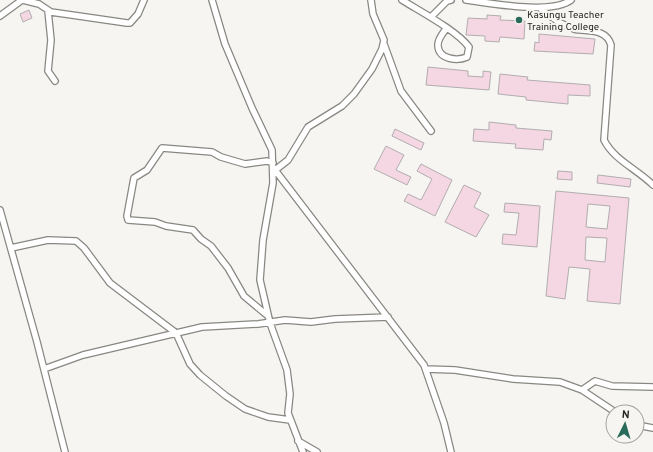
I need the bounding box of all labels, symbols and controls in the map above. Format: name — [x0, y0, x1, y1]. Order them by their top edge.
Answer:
place label: Kasungu Teacher Training College — [527, 9, 604, 34]
marker: Kasungu Teacher Training College — [514, 15, 524, 25]
north arrow — [605, 404, 645, 444]
text: N — [621, 408, 630, 422]

